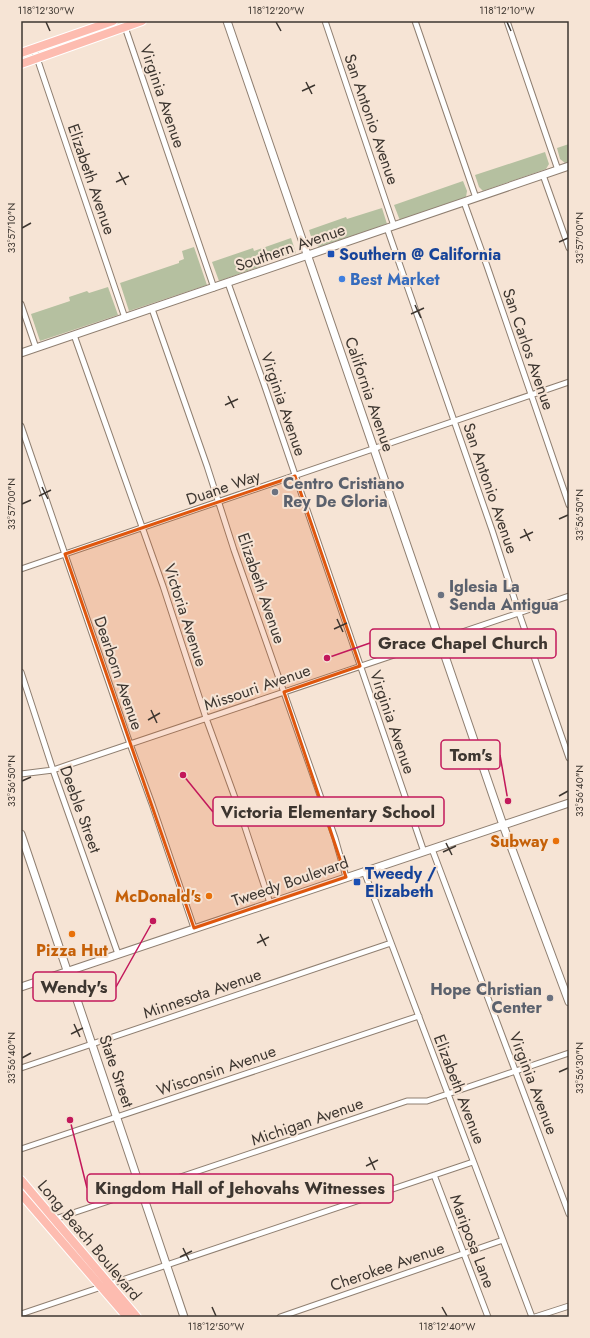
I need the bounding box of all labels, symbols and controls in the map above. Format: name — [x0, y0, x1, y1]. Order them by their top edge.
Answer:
text: 118°12'30"W — [18, 3, 74, 18]
text: 118°12'20"W — [248, 3, 304, 18]
text: 118°12'10"W — [479, 3, 535, 18]
street label: Virginia Avenue — [134, 41, 191, 151]
street label: San Antonio Avenue — [338, 51, 405, 188]
street label: Elizabeth Avenue — [62, 121, 121, 238]
text: 33°57'10"N — [4, 203, 19, 253]
text: 33°57'00"N — [572, 212, 587, 264]
street label: Southern Avenue — [232, 218, 348, 277]
place label: Southern @ California — [339, 243, 501, 266]
marker: Southern @ California — [326, 249, 336, 259]
place label: Best Market — [350, 268, 441, 291]
marker: Best Market — [337, 274, 347, 284]
street label: San Carlos Avenue — [497, 285, 560, 413]
street label: California Avenue — [339, 334, 400, 455]
street label: Virginia Avenue — [255, 349, 312, 459]
street label: San Antonio Avenue — [457, 420, 524, 557]
street label: Duane Way — [183, 464, 264, 511]
place label: Centro Cristiano Rey De Gloria — [283, 472, 405, 513]
text: 33°57'00"N — [4, 478, 19, 530]
marker: Centro Cristiano Rey De Gloria — [270, 487, 280, 497]
text: 33°56'50"N — [572, 489, 587, 541]
street label: Elizabeth Avenue — [232, 530, 291, 647]
street label: Victoria Avenue — [158, 561, 213, 670]
place label: Iglesia La Senda Antigua — [449, 575, 559, 616]
marker: Iglesia La Senda Antigua — [436, 590, 446, 600]
street label: Dearborn Avenue — [88, 613, 149, 733]
callout: Grace Chapel Church — [370, 629, 556, 658]
text: Grace Chapel Church — [378, 631, 548, 655]
street label: Missouri Avenue — [201, 658, 314, 716]
street label: Virginia Avenue — [364, 667, 421, 777]
callout: Tom's — [441, 740, 500, 769]
text: Tom's — [450, 743, 493, 767]
text: 33°56'50"N — [4, 755, 19, 807]
street label: Deeble Street — [54, 762, 107, 856]
text: 33°56'40"N — [572, 765, 587, 817]
callout: Victoria Elementary School — [213, 797, 444, 826]
text: Victoria Elementary School — [220, 800, 435, 824]
place label: Subway — [490, 830, 549, 853]
marker: Subway — [551, 836, 561, 846]
street label: Tweedy Boulevard — [229, 851, 352, 912]
place label: Tweedy / Elizabeth — [365, 862, 437, 903]
marker: Tweedy / Elizabeth — [352, 877, 362, 887]
place label: McDonald's — [115, 885, 201, 908]
marker: McDonald's — [204, 891, 214, 901]
marker: Pizza Hut — [67, 929, 77, 939]
place label: Pizza Hut — [36, 939, 109, 962]
street label: Minnesota Avenue — [140, 962, 264, 1024]
callout: Wendy's — [33, 972, 116, 1001]
text: Wendy's — [41, 975, 108, 999]
place label: Hope Christian Center — [430, 978, 542, 1019]
marker: Hope Christian Center — [545, 993, 555, 1003]
street label: Virginia Avenue — [503, 1029, 564, 1138]
street label: Elizabeth Avenue — [428, 1031, 491, 1147]
text: 33°56'40"N — [4, 1032, 19, 1084]
street label: State Street — [93, 1032, 140, 1111]
street label: Wisconsin Avenue — [153, 1039, 279, 1102]
text: 33°56'30"N — [572, 1042, 587, 1094]
street label: Michigan Avenue — [248, 1092, 366, 1151]
callout: Kingdom Hall of Jehovahs Witnesses — [87, 1174, 393, 1203]
street label: Long Beach Boulevard — [32, 1175, 147, 1306]
text: Kingdom Hall of Jehovahs Witnesses — [95, 1176, 385, 1200]
street label: Mariposa Lane — [444, 1191, 501, 1291]
street label: Cherokee Avenue — [327, 1236, 447, 1297]
text: 118°12'50"W — [188, 1319, 244, 1334]
text: 118°12'40"W — [419, 1319, 475, 1334]

